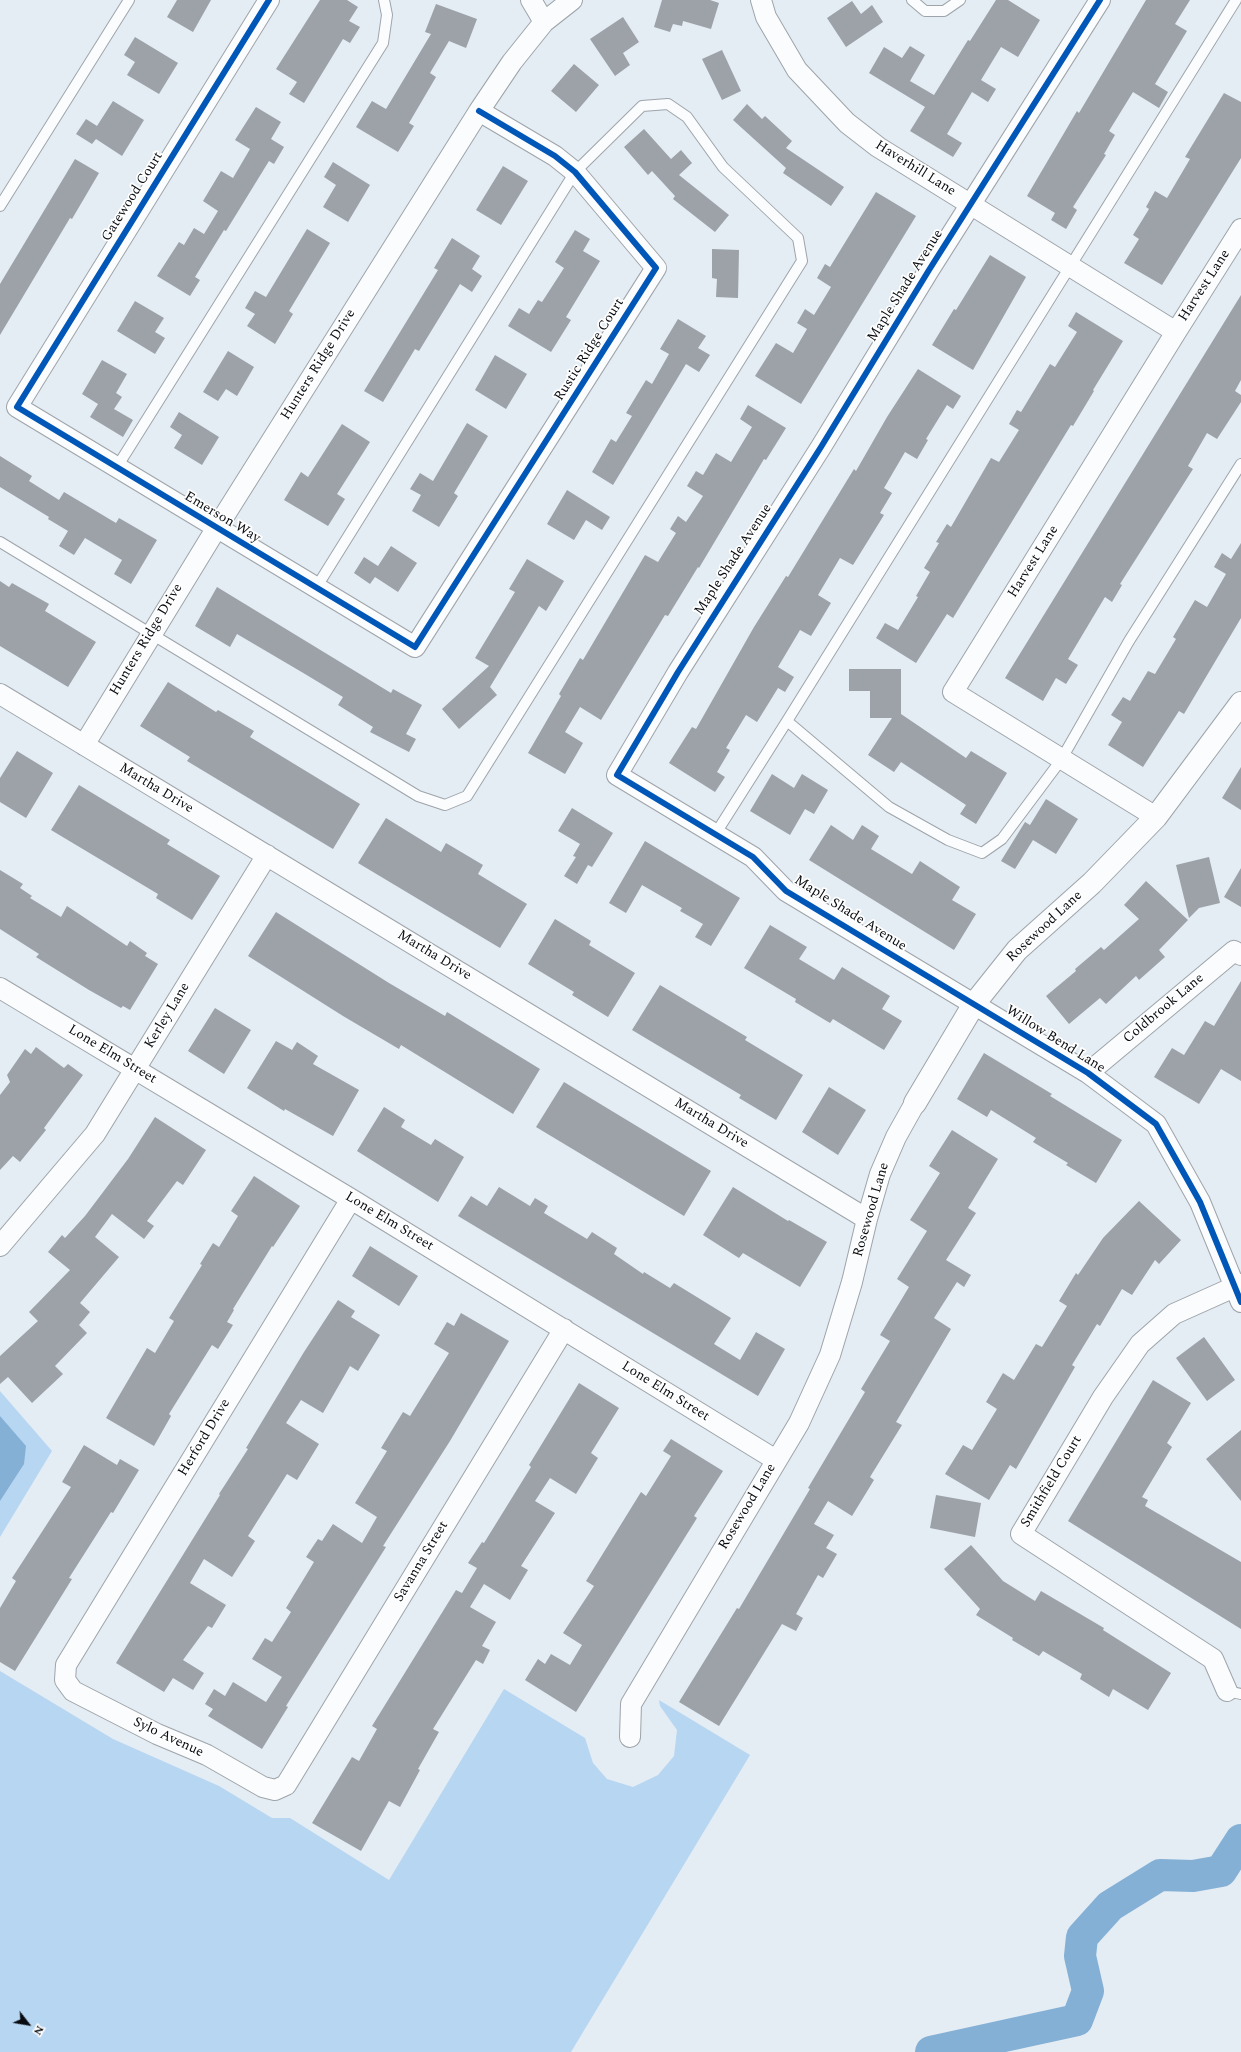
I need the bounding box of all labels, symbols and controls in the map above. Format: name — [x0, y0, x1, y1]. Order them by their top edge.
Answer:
street label: Haverhill Lane — [872, 137, 958, 201]
street label: Gatewood Court — [99, 149, 167, 245]
street label: Maple Shade Avenue — [865, 227, 947, 345]
street label: Harvest Lane — [1176, 247, 1234, 325]
street label: Rustic Ridge Court — [552, 296, 628, 404]
street label: Hunters Ridge Drive — [278, 306, 360, 424]
street label: Emerson Way — [181, 489, 263, 547]
street label: Maple Shade Avenue — [692, 501, 776, 619]
street label: Harvest Lane — [1005, 523, 1063, 601]
street label: Hunters Ridge Drive — [107, 581, 187, 699]
street label: Martha Drive — [116, 760, 196, 818]
street label: Maple Shade Avenue — [791, 873, 909, 955]
street label: Rosewood Lane — [1004, 888, 1086, 966]
street label: Martha Drive — [394, 927, 474, 985]
street label: Coldbrook Lane — [1120, 970, 1208, 1048]
street label: Kerley Lane — [142, 980, 194, 1052]
street label: Willow Bend Lane — [1002, 1003, 1108, 1077]
street label: Lone Elm Street — [65, 1022, 159, 1088]
street label: Martha Drive — [671, 1095, 751, 1153]
street label: Rosewood Lane — [851, 1161, 893, 1259]
street label: Lone Elm Street — [342, 1189, 436, 1255]
street label: Lone Elm Street — [618, 1358, 712, 1426]
street label: Herford Drive — [175, 1396, 235, 1480]
street label: Smithfield Court — [1018, 1433, 1086, 1531]
street label: Rosewood Lane — [716, 1461, 780, 1553]
street label: Savanna Street — [391, 1518, 453, 1606]
street label: Sylo Avenue — [130, 1714, 206, 1762]
north arrow — [8, 2004, 48, 2044]
text: N — [29, 2022, 48, 2039]

